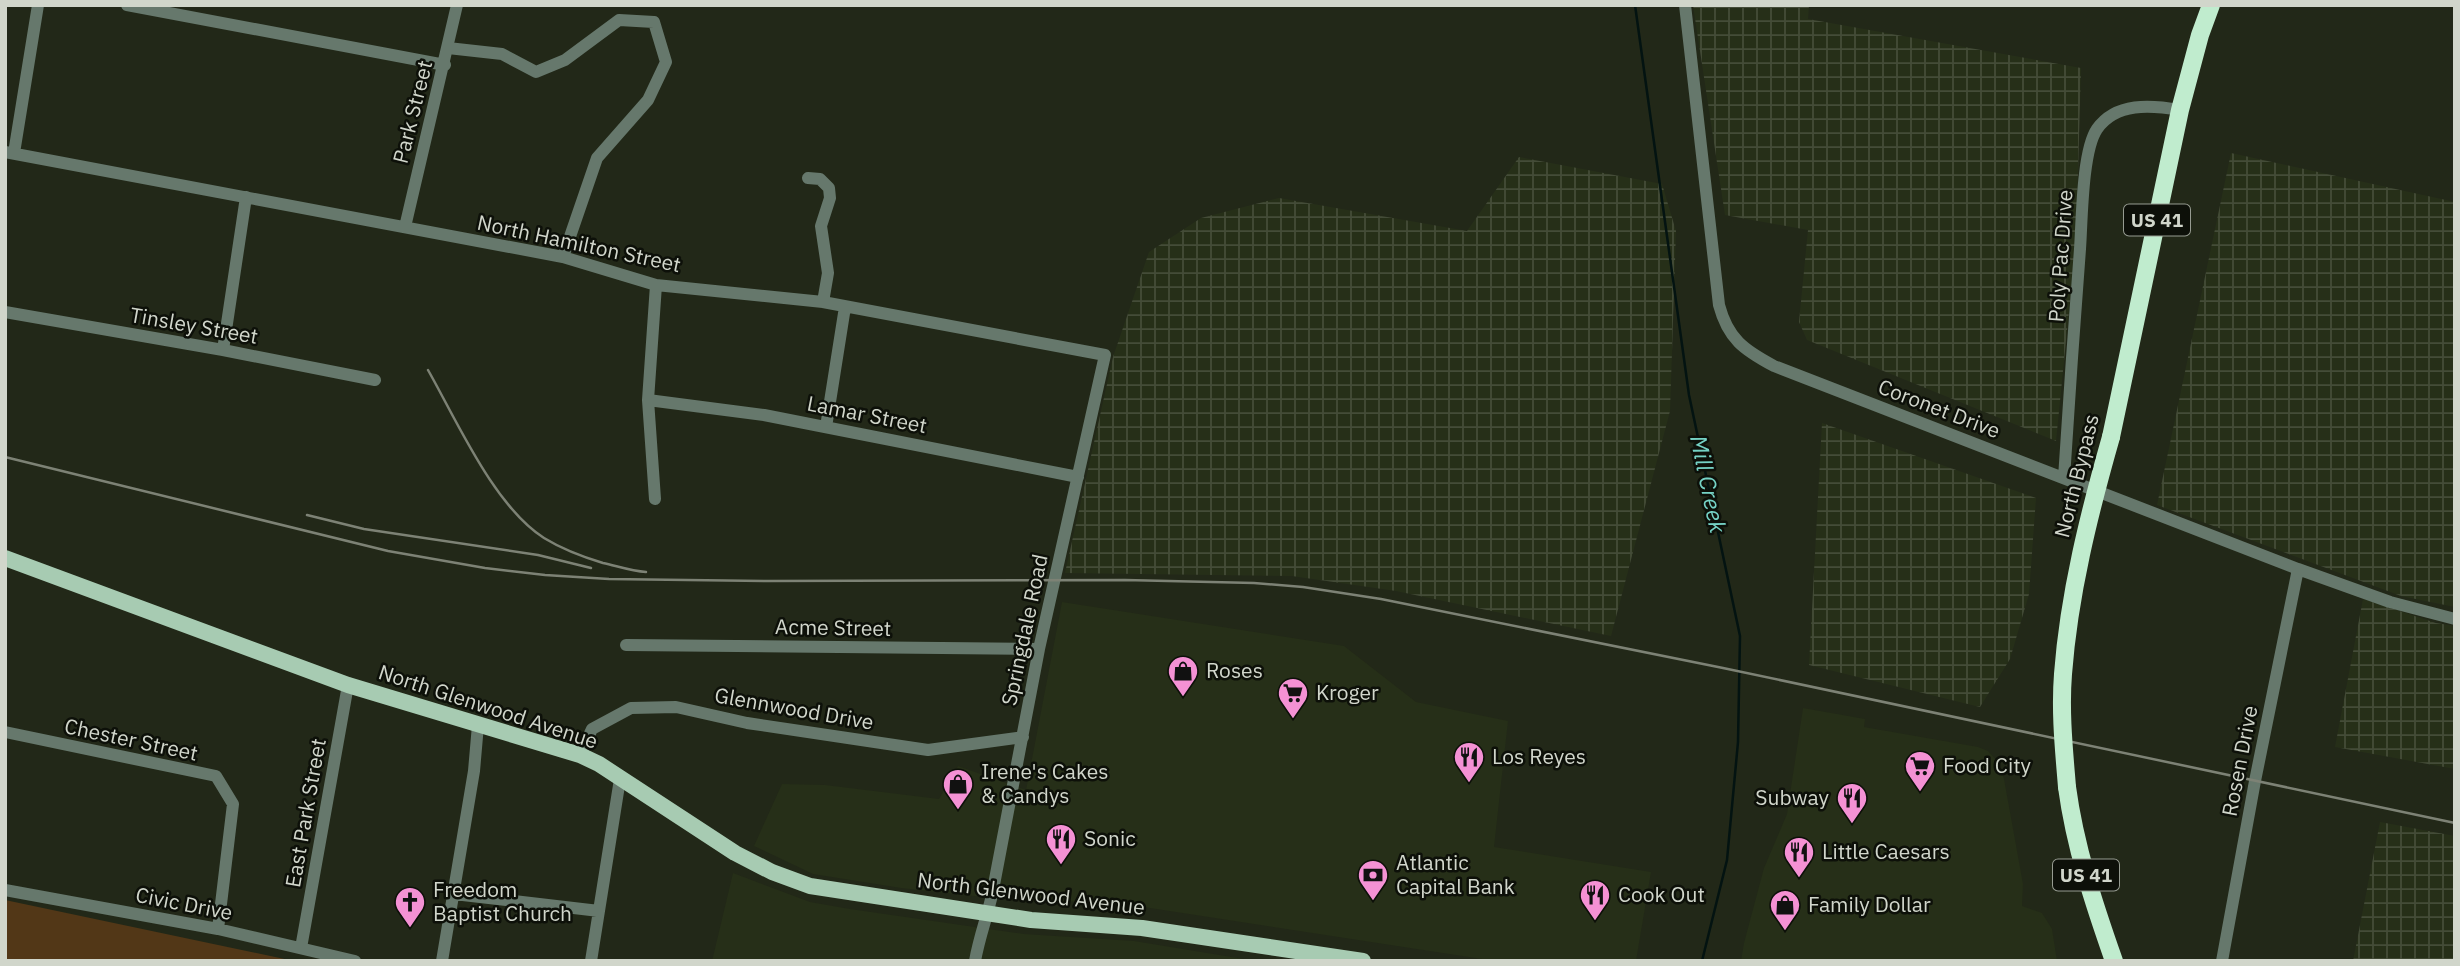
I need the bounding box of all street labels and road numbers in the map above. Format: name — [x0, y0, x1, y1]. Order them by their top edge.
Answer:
street label: Park Street — [386, 57, 438, 166]
street label: Poly Pac Drive — [2041, 189, 2079, 323]
road number: US 41 — [2124, 204, 2190, 235]
street label: North Hamilton Street — [475, 208, 684, 278]
street label: Tinsley Street — [128, 300, 260, 350]
street label: Coronet Drive — [1874, 372, 2004, 444]
street label: Lamar Street — [805, 389, 930, 439]
street label: North Bypass — [2047, 411, 2105, 540]
street label: Springdale Road — [994, 552, 1054, 708]
street label: Acme Street — [775, 612, 891, 642]
street label: North Glenwood Avenue — [375, 657, 602, 755]
street label: Glennwood Drive — [712, 680, 876, 736]
street label: Rosen Drive — [2215, 703, 2263, 819]
street label: Chester Street — [62, 711, 200, 767]
street label: East Park Street — [278, 736, 332, 890]
road number: US 41 — [2053, 860, 2119, 890]
street label: North Glenwood Avenue — [916, 865, 1147, 921]
street label: Civic Drive — [133, 880, 235, 926]

